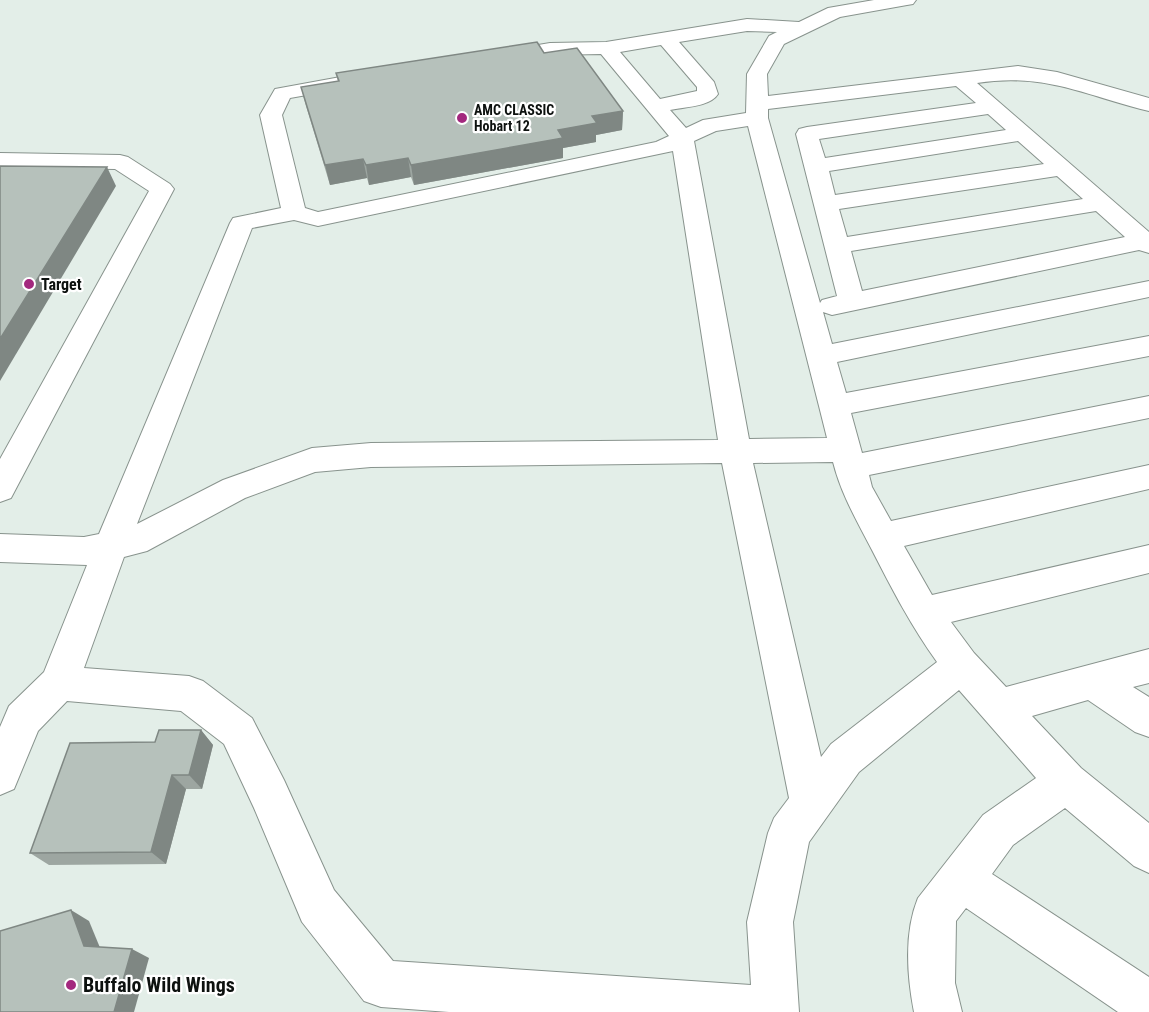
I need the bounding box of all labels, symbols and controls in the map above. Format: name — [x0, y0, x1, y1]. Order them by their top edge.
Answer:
place label: AMC CLASSIC Hobart 12 — [474, 102, 554, 134]
marker: AMC CLASSIC Hobart 12 — [455, 111, 469, 125]
place label: Target — [41, 275, 82, 294]
marker: Target — [22, 277, 36, 291]
place label: Buffalo Wild Wings — [83, 973, 235, 997]
marker: Buffalo Wild Wings — [64, 978, 78, 992]

